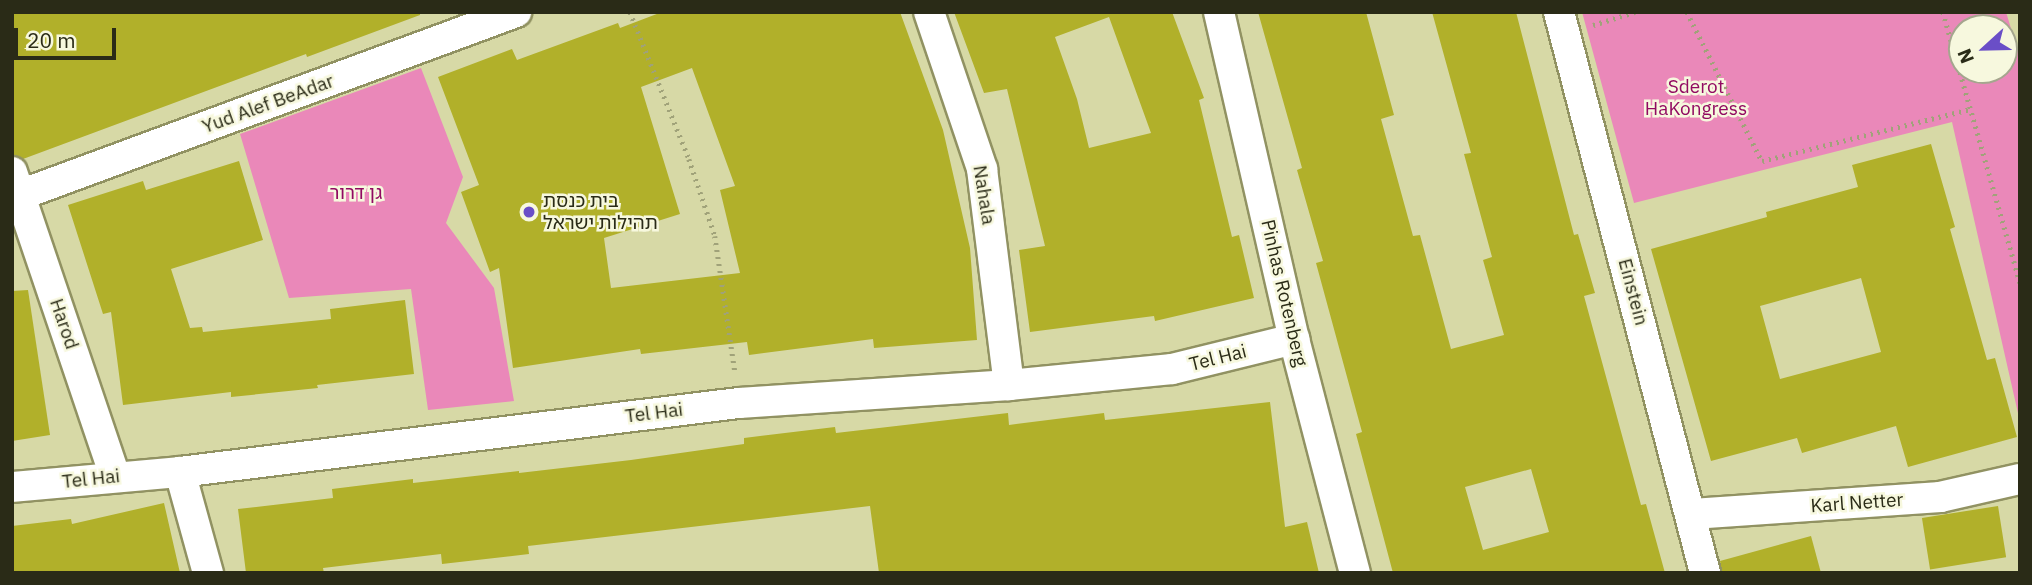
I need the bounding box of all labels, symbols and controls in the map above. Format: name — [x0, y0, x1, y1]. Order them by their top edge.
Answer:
scale bar — [18, 14, 119, 58]
north arrow — [1948, 14, 2018, 84]
text: 20 m — [27, 26, 76, 54]
text: N — [1952, 45, 1979, 67]
street label: Yud Alef BeAdar — [199, 70, 337, 138]
park label: Sderot HaKongress — [1645, 76, 1747, 120]
street label: Nahala — [968, 164, 1000, 226]
park label: גן דרור — [330, 182, 382, 204]
place label: בית כנסת תהילות ישראל — [543, 190, 658, 234]
marker: בית כנסת תהילות ישראל — [521, 204, 537, 220]
street label: Pinhas Rotenberg — [1256, 217, 1312, 369]
street label: Einstein — [1613, 256, 1653, 328]
street label: Harod — [45, 296, 83, 352]
street label: Tel Hai — [1187, 340, 1249, 376]
street label: Tel Hai — [624, 398, 684, 428]
street label: Tel Hai — [61, 465, 121, 493]
street label: Karl Netter — [1810, 488, 1904, 518]

